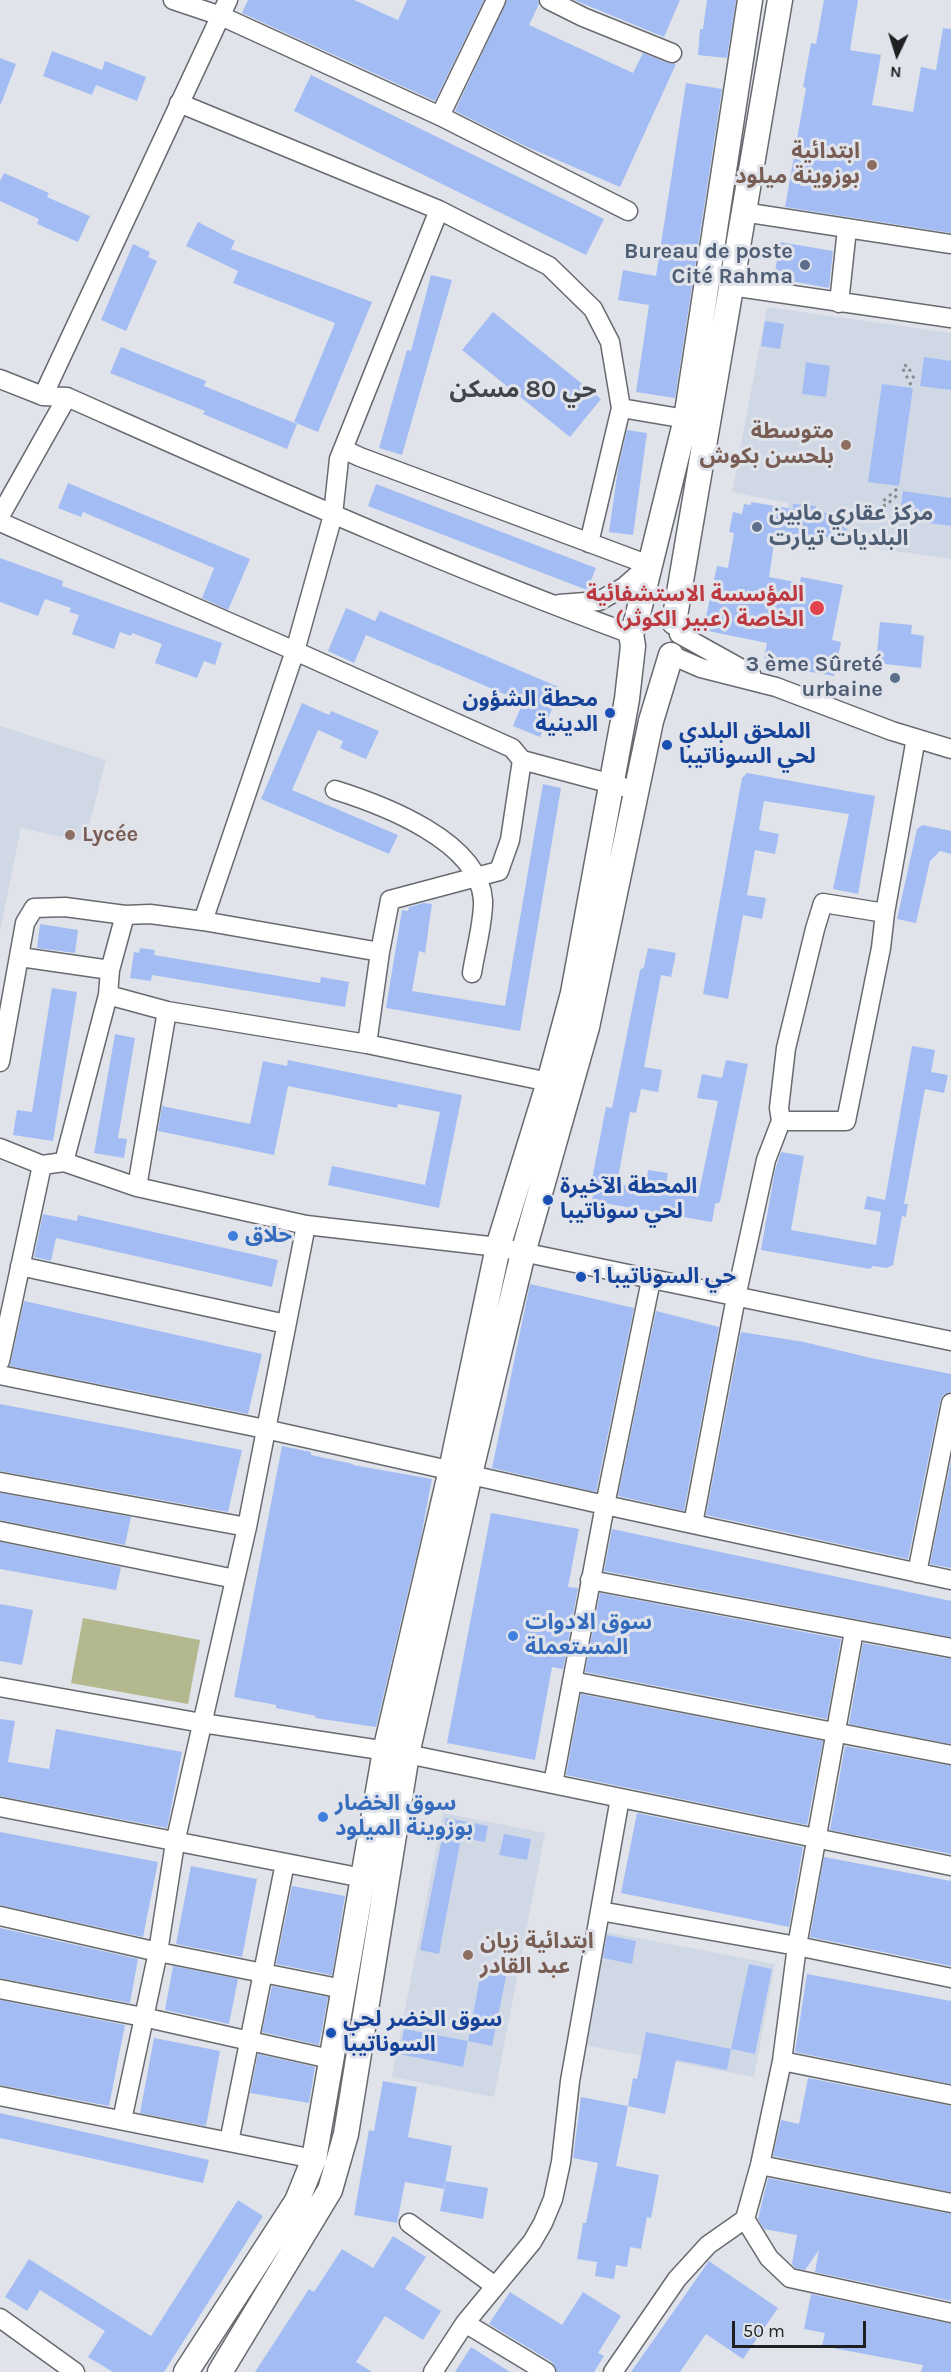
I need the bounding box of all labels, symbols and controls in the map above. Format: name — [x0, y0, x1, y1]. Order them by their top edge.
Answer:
north arrow — [867, 24, 927, 84]
text: N — [889, 63, 902, 82]
place label: ابتدائية بوزوينة ميلود — [735, 139, 860, 190]
marker: ابتدائية بوزوينة ميلود — [865, 158, 879, 172]
place label: Bureau de poste Cité Rahma — [624, 239, 793, 290]
marker: Bureau de poste Cité Rahma — [798, 258, 812, 272]
district label: حي 80 مسكن — [449, 376, 597, 404]
place label: متوسطة بلحسن بكوش — [700, 419, 834, 470]
marker: متوسطة بلحسن بكوش — [839, 438, 853, 452]
place label: مركز عقاري مابين البلديات تيارت — [769, 501, 933, 552]
marker: مركز عقاري مابين البلديات تيارت — [750, 520, 764, 534]
place label: المؤسسة الاستشفائية الخاصة (عبير الكوثر) — [586, 582, 804, 634]
marker: المؤسسة الاستشفائية الخاصة (عبير الكوثر) — [808, 599, 826, 617]
place label: 3 ème Sûreté urbaine — [746, 652, 883, 704]
marker: 3 ème Sûreté urbaine — [888, 671, 902, 685]
place label: محطة الشؤون الدينية — [463, 687, 598, 738]
marker: محطة الشؤون الدينية — [603, 706, 617, 720]
place label: الملحق البلدي لحي السوناتيبا — [679, 719, 816, 770]
marker: الملحق البلدي لحي السوناتيبا — [660, 738, 674, 752]
place label: Lycée — [82, 822, 138, 848]
marker: Lycée — [63, 828, 77, 842]
place label: المحطة الآخيرة لحي سوناتيبا — [560, 1174, 697, 1226]
marker: المحطة الآخيرة لحي سوناتيبا — [541, 1193, 555, 1207]
place label: حلاق — [245, 1223, 292, 1249]
marker: حلاق — [226, 1229, 240, 1243]
place label: حي السوناتيبا 1 — [593, 1264, 736, 1290]
marker: حي السوناتيبا 1 — [574, 1270, 588, 1284]
place label: سوق الادوات المستعملة — [525, 1610, 652, 1662]
marker: سوق الادوات المستعملة — [506, 1629, 520, 1643]
place label: سوق الخضار بوزوينة الميلود — [335, 1791, 473, 1843]
marker: سوق الخضار بوزوينة الميلود — [316, 1810, 330, 1824]
place label: ابتدائية زيان عبد القادر — [480, 1929, 594, 1981]
marker: ابتدائية زيان عبد القادر — [461, 1948, 475, 1962]
place label: سوق الخضر لحي السوناتيبا — [343, 2007, 502, 2058]
marker: سوق الخضر لحي السوناتيبا — [324, 2026, 338, 2040]
scale bar — [735, 2309, 868, 2347]
text: 50 m — [743, 2320, 785, 2342]

